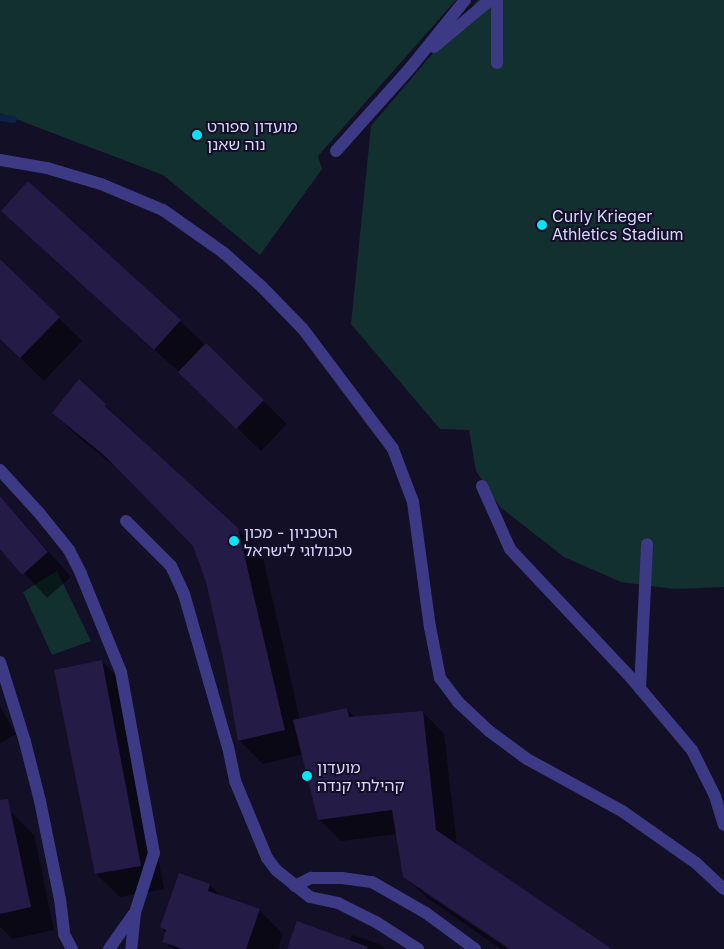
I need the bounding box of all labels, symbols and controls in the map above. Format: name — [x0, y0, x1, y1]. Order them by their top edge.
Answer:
place label: מועדון ספורט נוה שאנן — [207, 116, 298, 154]
marker: מועדון ספורט נוה שאנן — [191, 129, 203, 141]
place label: Curly Krieger Athletics Stadium — [552, 206, 684, 244]
marker: Curly Krieger Athletics Stadium — [536, 219, 548, 231]
place label: הטכניון - מכון טכנולוגי לישראל — [244, 522, 352, 560]
marker: הטכניון - מכון טכנולוגי לישראל — [228, 535, 240, 547]
place label: מועדון קהילתי קנדה — [317, 757, 404, 795]
marker: מועדון קהילתי קנדה — [301, 770, 313, 782]

